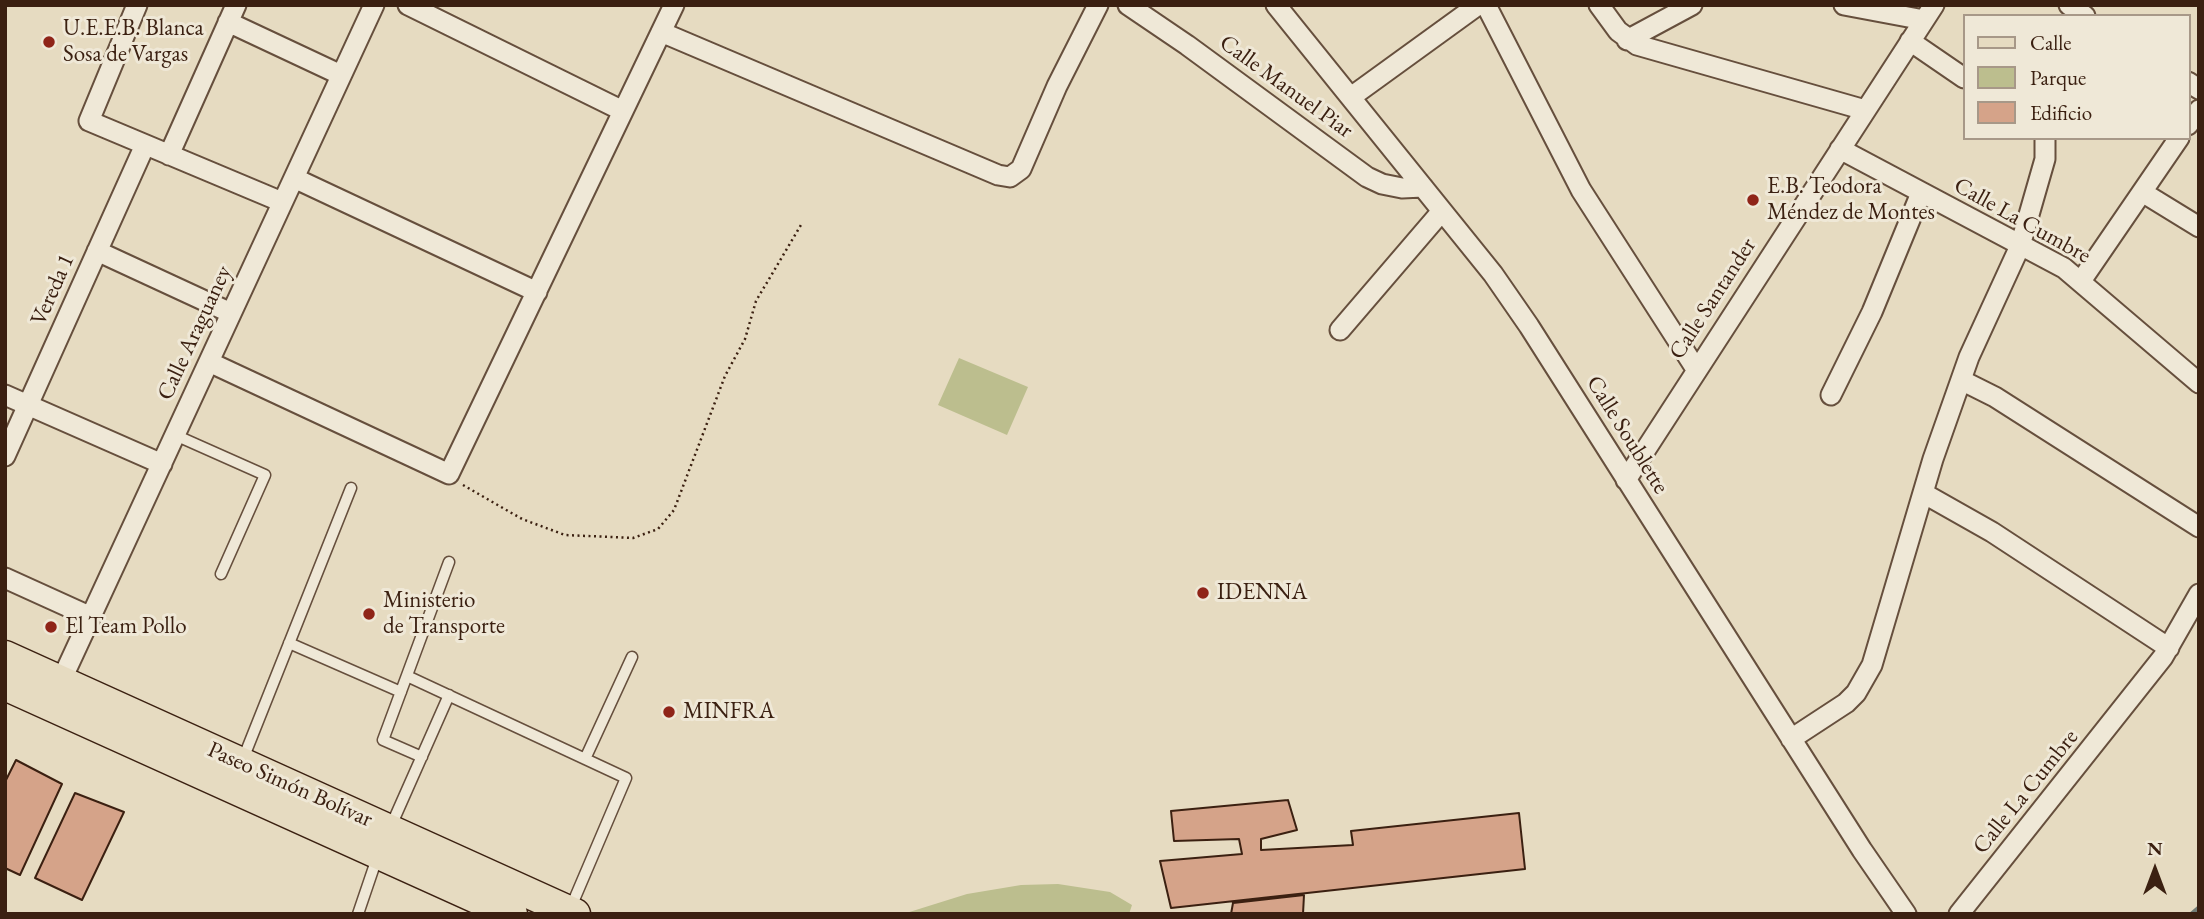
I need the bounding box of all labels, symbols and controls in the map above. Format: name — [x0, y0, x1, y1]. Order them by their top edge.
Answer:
legend — [1962, 14, 2190, 140]
place label: U.E.E.B. Blanca Sosa de Vargas — [63, 15, 204, 69]
street label: Calle Manuel Piar — [1214, 29, 1358, 145]
text: Calle — [2030, 29, 2072, 56]
marker: U.E.E.B. Blanca Sosa de Vargas — [41, 34, 57, 50]
text: Parque — [2030, 64, 2086, 91]
text: Edificio — [2030, 99, 2092, 126]
street label: Calle La Cumbre — [1949, 172, 2095, 270]
place label: E.B. Teodora Méndez de Montes — [1767, 173, 1935, 227]
marker: E.B. Teodora Méndez de Montes — [1745, 192, 1761, 208]
street label: Calle Santander — [1664, 233, 1762, 365]
street label: Vereda 1 — [25, 250, 81, 330]
street label: Calle Araguaney — [152, 261, 238, 405]
street label: Calle Soublette — [1580, 371, 1674, 499]
place label: IDENNA — [1217, 579, 1307, 607]
marker: IDENNA — [1195, 585, 1211, 601]
place label: Ministerio de Transporte — [383, 587, 505, 641]
marker: Ministerio de Transporte — [361, 606, 377, 622]
place label: El Team Pollo — [65, 613, 187, 641]
marker: El Team Pollo — [43, 619, 59, 635]
place label: MINFRA — [683, 698, 775, 726]
marker: MINFRA — [661, 704, 677, 720]
street label: Calle La Cumbre — [1967, 724, 2085, 860]
street label: Paseo Simón Bolívar — [203, 736, 377, 834]
north arrow — [2120, 835, 2190, 905]
text: N — [2147, 836, 2163, 861]

